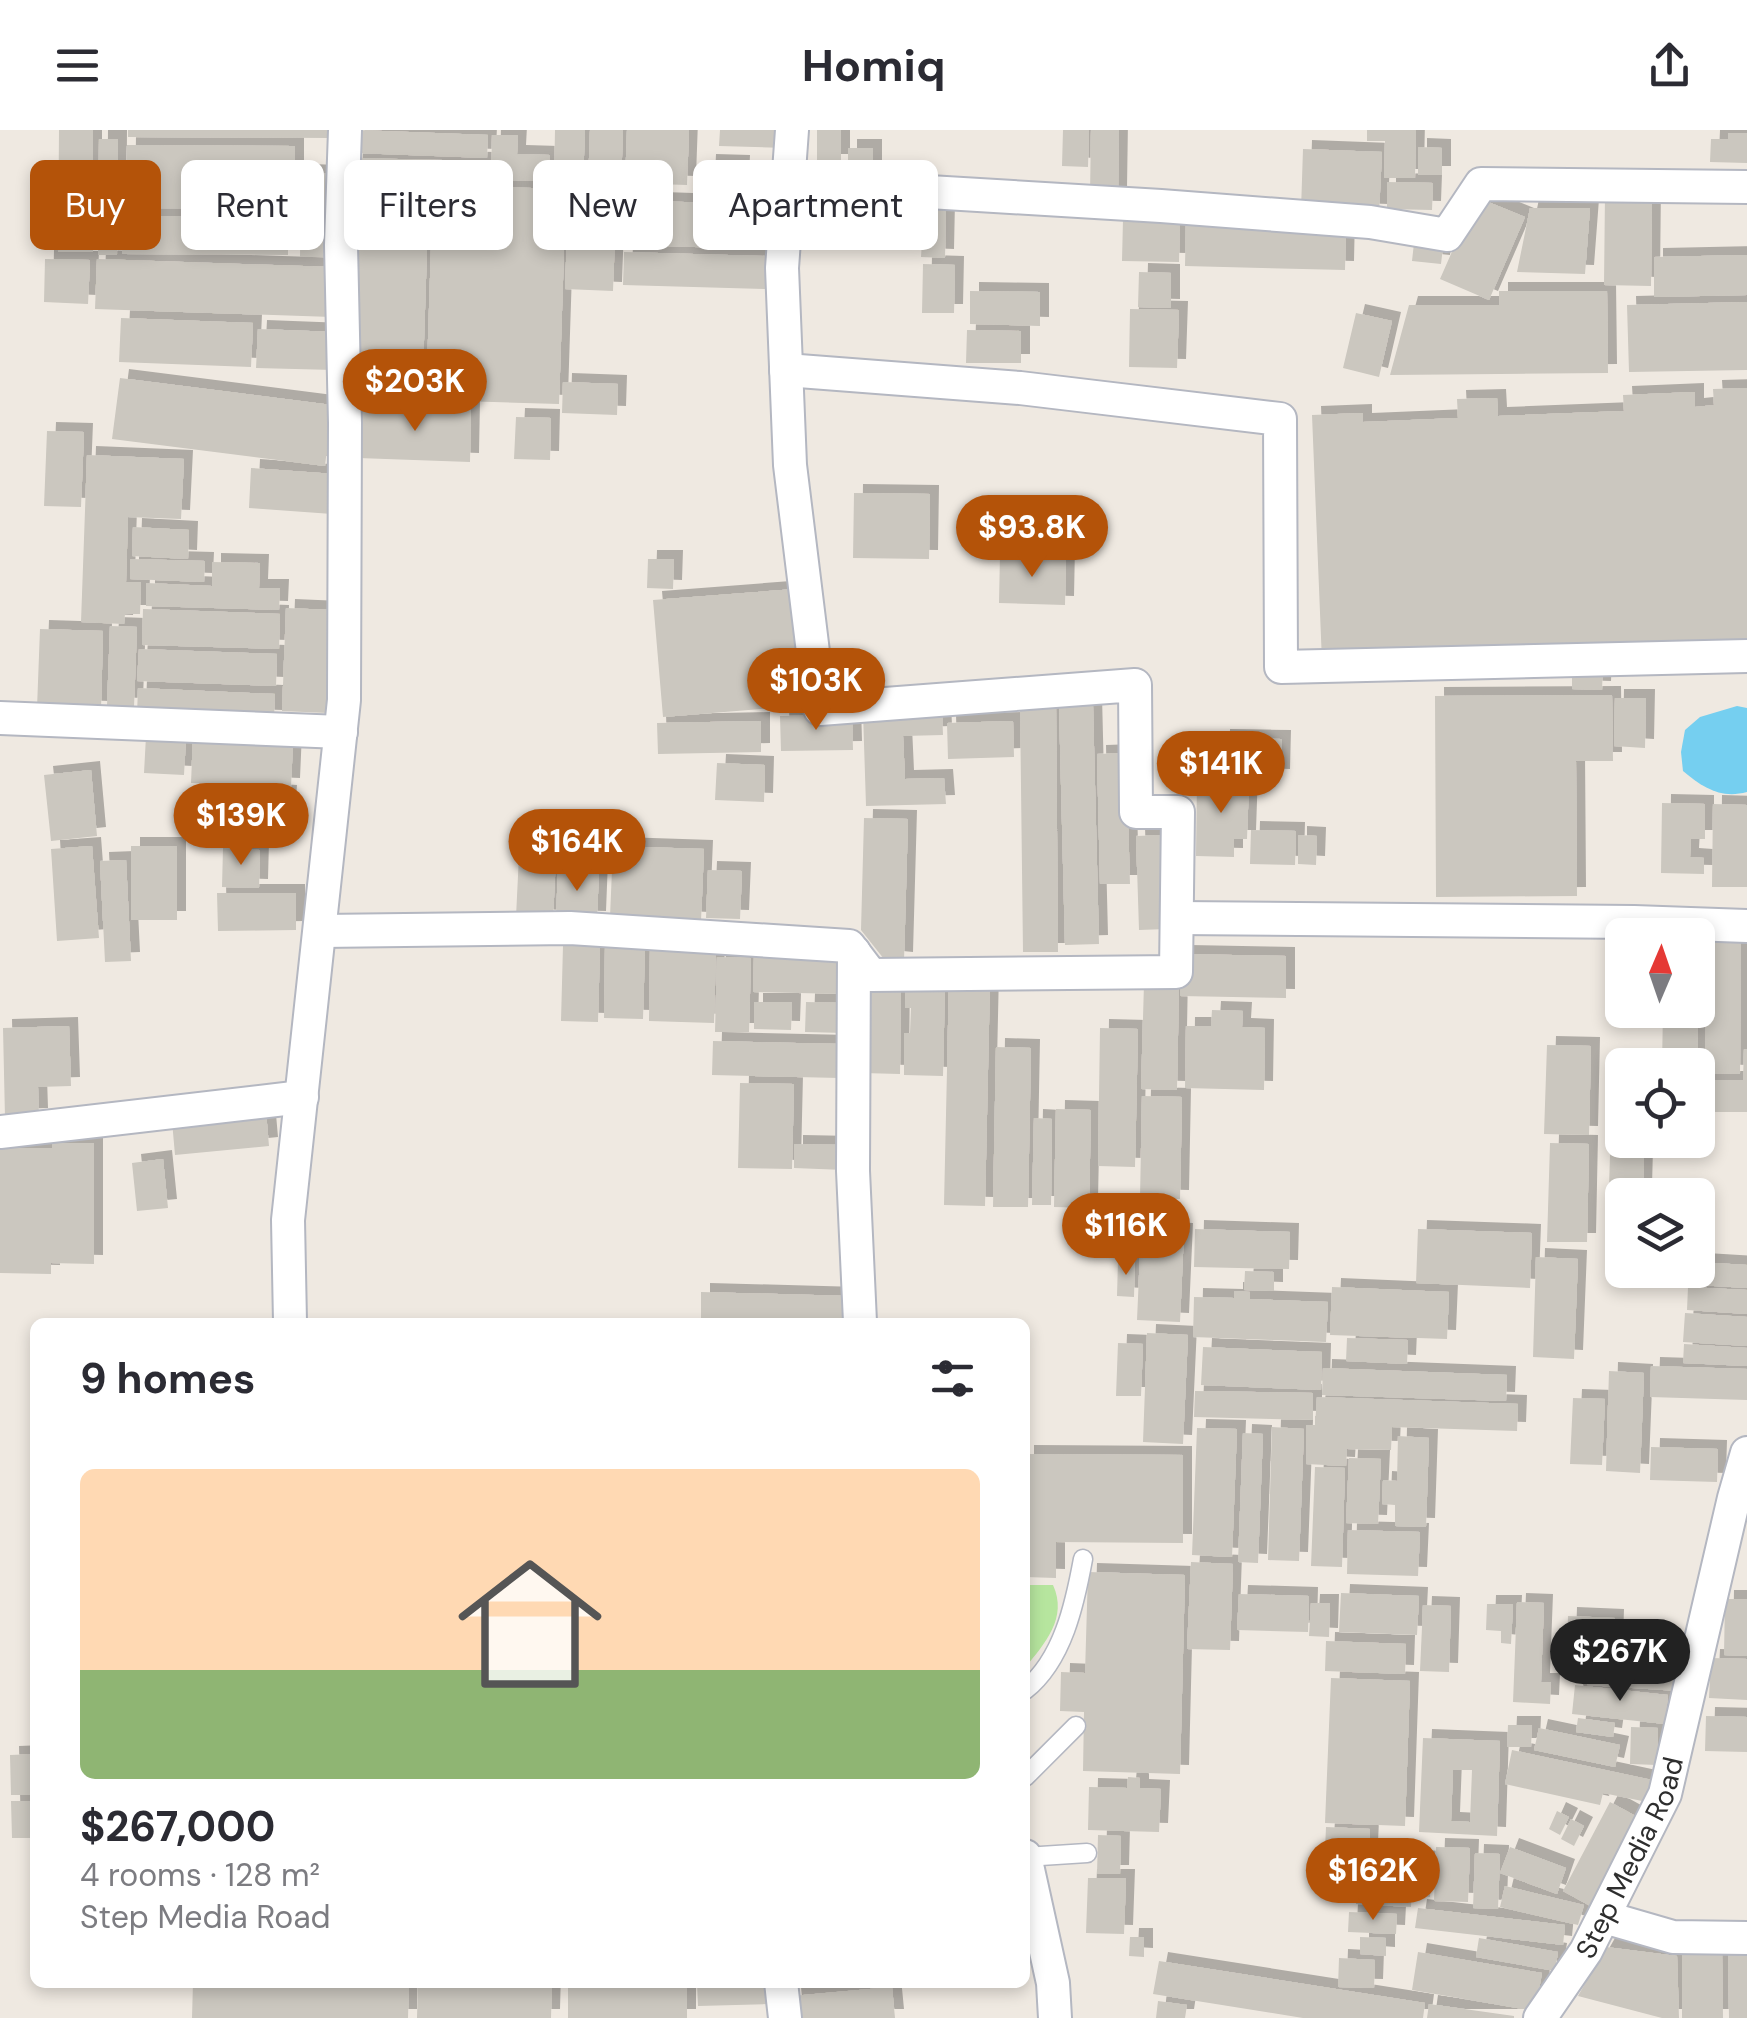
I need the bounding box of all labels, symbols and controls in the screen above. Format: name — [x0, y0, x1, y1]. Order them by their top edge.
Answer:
text: Homiq — [802, 36, 945, 95]
icon: menu — [50, 38, 105, 93]
icon: share — [1642, 38, 1697, 93]
chip: Buy — [30, 160, 161, 250]
chip: Rent — [181, 160, 324, 250]
chip: Filters — [344, 160, 513, 250]
chip: New — [533, 160, 673, 250]
chip: Apartment — [693, 160, 938, 250]
pin: $203K — [345, 349, 485, 434]
text: $203K — [365, 360, 465, 402]
pin: $93.8K — [951, 495, 1113, 580]
text: $93.8K — [978, 506, 1086, 548]
pin: $103K — [746, 648, 886, 733]
text: $103K — [769, 659, 863, 701]
pin: $141K — [1151, 731, 1291, 816]
text: $141K — [1179, 742, 1263, 784]
pin: $139K — [171, 783, 311, 868]
text: $139K — [196, 794, 286, 836]
pin: $164K — [507, 809, 647, 894]
text: $164K — [531, 820, 623, 862]
north arrow — [1605, 918, 1715, 1028]
map controls — [1605, 918, 1715, 1288]
button: locate — [1605, 1048, 1715, 1158]
button: layers — [1605, 1178, 1715, 1288]
pin: $116K — [1056, 1193, 1196, 1278]
text: $116K — [1084, 1204, 1168, 1246]
text: 9 homes — [80, 1351, 255, 1406]
icon: filters — [925, 1351, 980, 1406]
icon: home — [440, 1534, 620, 1714]
pin: $267K — [1550, 1619, 1690, 1704]
text: $267K — [1572, 1630, 1668, 1672]
street label: Step Media Road — [1567, 1753, 1692, 1965]
text: $267,000 — [80, 1799, 275, 1854]
pin: $162K — [1303, 1838, 1443, 1923]
text: $162K — [1328, 1849, 1418, 1891]
text: 4 rooms · 128 m² — [80, 1854, 320, 1896]
text: Step Media Road — [80, 1896, 331, 1938]

